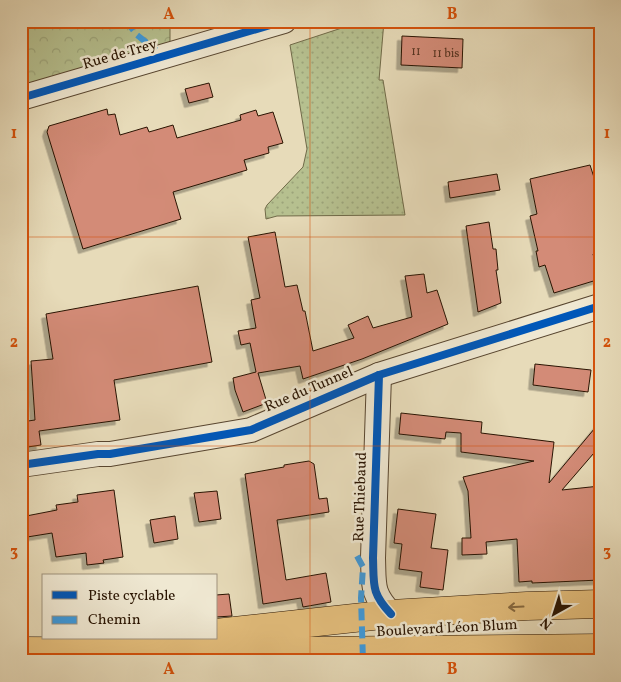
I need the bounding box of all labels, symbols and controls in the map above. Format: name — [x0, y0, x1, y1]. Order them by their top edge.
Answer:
text: A — [163, 4, 175, 26]
text: B — [447, 4, 458, 26]
street label: Rue de Trey — [80, 34, 160, 76]
house number: 11 — [411, 44, 421, 60]
house number: 11 bis — [432, 46, 460, 62]
text: 1 — [11, 123, 17, 145]
text: 1 — [604, 123, 610, 145]
text: 2 — [10, 332, 18, 354]
text: 2 — [603, 332, 611, 354]
street label: Rue du Tunnel — [261, 362, 357, 418]
street label: Rue Thiebaud — [349, 452, 373, 542]
text: 3 — [10, 541, 18, 563]
text: 3 — [603, 541, 611, 563]
legend — [42, 574, 218, 640]
text: Piste cyclable — [88, 586, 175, 607]
north arrow — [528, 590, 578, 640]
one-way arrow — [508, 602, 524, 611]
text: Chemin — [88, 610, 141, 631]
text: N — [537, 612, 557, 634]
street label: Boulevard Léon Blum — [376, 615, 518, 643]
text: A — [163, 659, 175, 681]
text: B — [447, 659, 458, 681]

